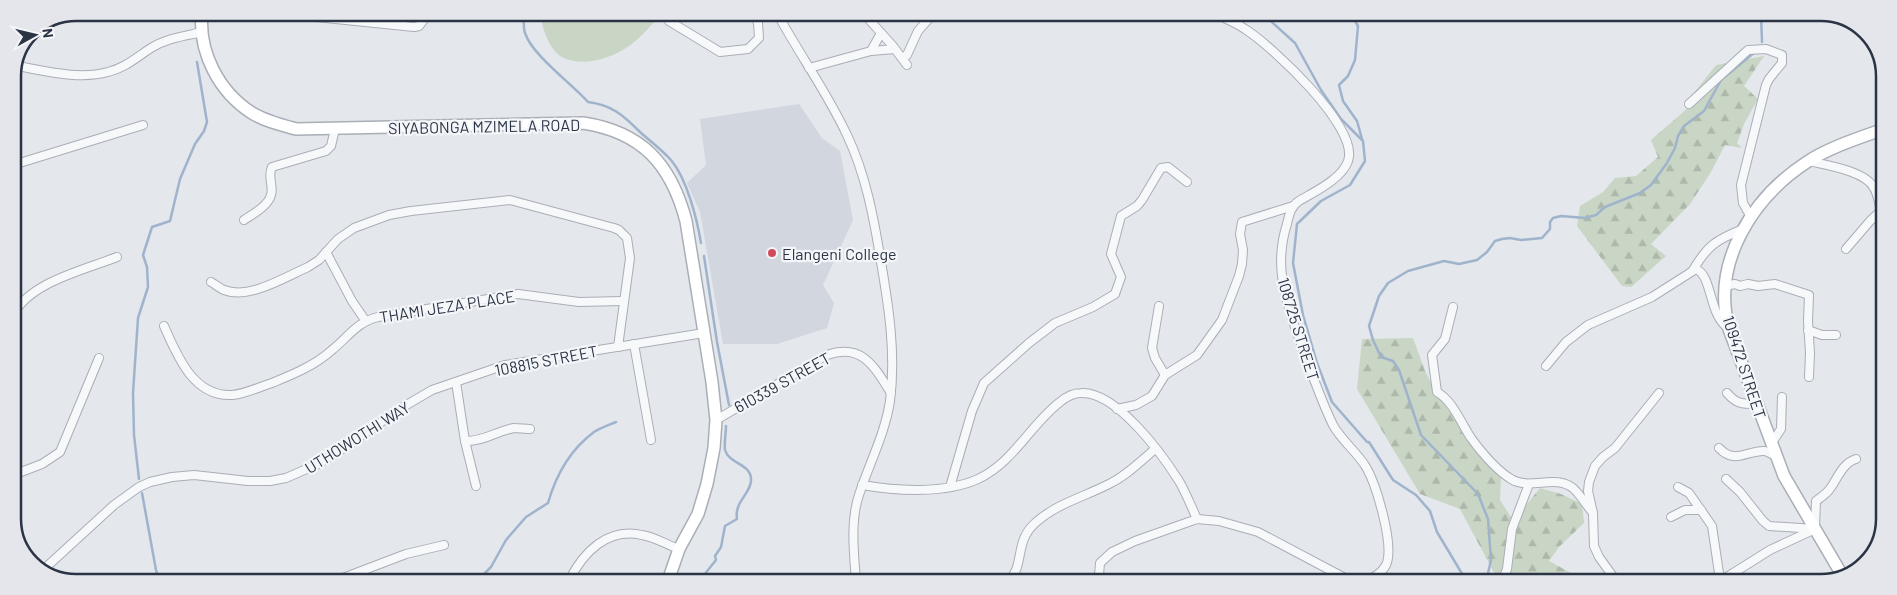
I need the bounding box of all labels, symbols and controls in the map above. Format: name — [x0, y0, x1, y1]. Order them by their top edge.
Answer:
north arrow — [10, 10, 60, 60]
text: N — [39, 27, 57, 39]
street label: SIYABONGA MZIMELA ROAD — [388, 115, 580, 137]
place label: Elangeni College — [782, 244, 897, 263]
marker: Elangeni College — [766, 247, 778, 259]
street label: 108725 STREET — [1274, 275, 1324, 383]
street label: THAMI JEZA PLACE — [378, 286, 516, 326]
street label: 109472 STREET — [1719, 313, 1771, 421]
street label: 108815 STREET — [493, 341, 599, 379]
street label: 610339 STREET — [731, 348, 833, 416]
street label: UTHOWOTHI WAY — [301, 397, 413, 477]

